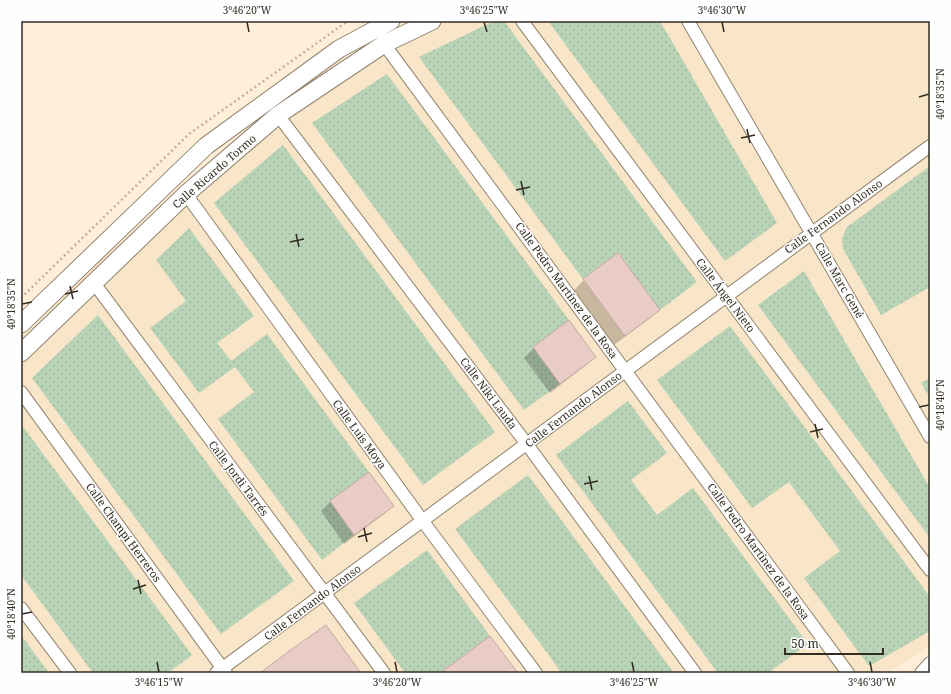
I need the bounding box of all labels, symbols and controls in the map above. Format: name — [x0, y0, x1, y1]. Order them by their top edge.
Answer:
text: 3°46'20"W — [223, 3, 272, 17]
text: 3°46'25"W — [460, 3, 509, 17]
text: 3°46'30"W — [698, 3, 747, 17]
text: 40°18'35"N — [933, 68, 947, 120]
street label: Calle Ricardo Tormo — [169, 130, 259, 212]
street label: Calle Fernando Alonso — [781, 175, 885, 257]
street label: Calle Pedro Martínez de la Rosa — [512, 219, 622, 361]
street label: Calle Marc Gené — [812, 239, 868, 321]
street label: Calle Ángel Nieto — [693, 255, 759, 335]
text: 40°18'35"N — [4, 278, 18, 330]
street label: Calle Niki Lauda — [457, 354, 521, 432]
street label: Calle Fernando Alonso — [521, 368, 625, 450]
text: 40°18'40"N — [933, 379, 947, 431]
street label: Calle Luis Moya — [330, 396, 390, 472]
street label: Calle Jordi Tarrés — [206, 437, 272, 519]
street label: Calle Champi Herreros — [83, 479, 165, 585]
street label: Calle Pedro Martínez de la Rosa — [704, 480, 814, 622]
street label: Calle Fernando Alonso — [260, 561, 364, 643]
text: 40°18'40"N — [4, 588, 18, 640]
scale bar — [785, 630, 883, 656]
text: 50 m — [791, 635, 819, 652]
text: 3°46'15"W — [135, 675, 184, 689]
text: 3°46'20"W — [373, 675, 422, 689]
text: 3°46'25"W — [610, 675, 659, 689]
text: 3°46'30"W — [848, 675, 897, 689]

